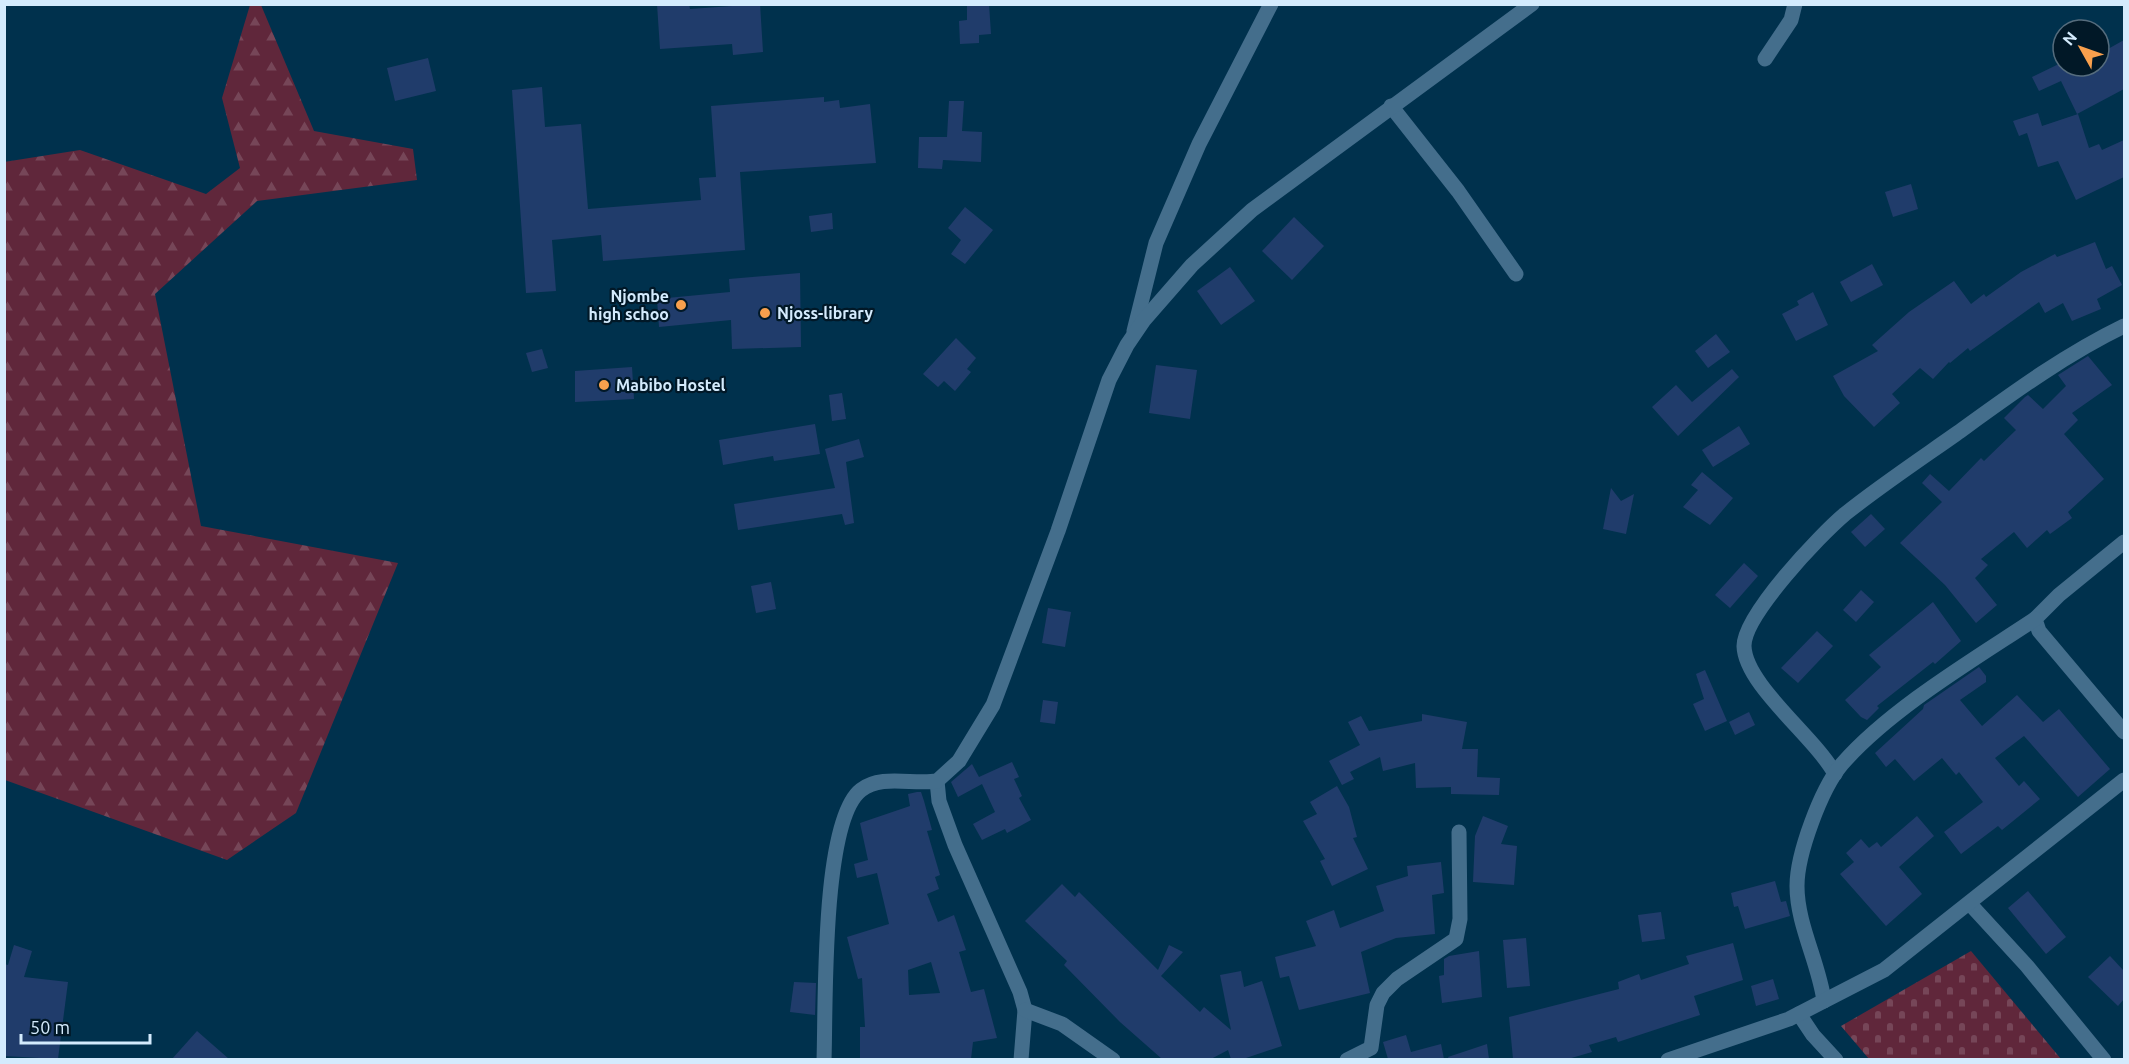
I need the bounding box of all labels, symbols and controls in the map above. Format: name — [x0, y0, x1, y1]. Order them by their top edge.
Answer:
north arrow — [2051, 18, 2111, 78]
text: N — [2059, 28, 2080, 49]
place label: Njombe high schoo — [589, 287, 669, 323]
marker: Njombe high schoo — [674, 298, 688, 312]
place label: Njoss-library — [777, 304, 873, 322]
marker: Njoss-library — [758, 306, 772, 320]
place label: Mabibo Hostel — [616, 376, 726, 394]
marker: Mabibo Hostel — [597, 378, 611, 392]
scale bar — [21, 1007, 150, 1045]
text: 50 m — [30, 1017, 70, 1037]

